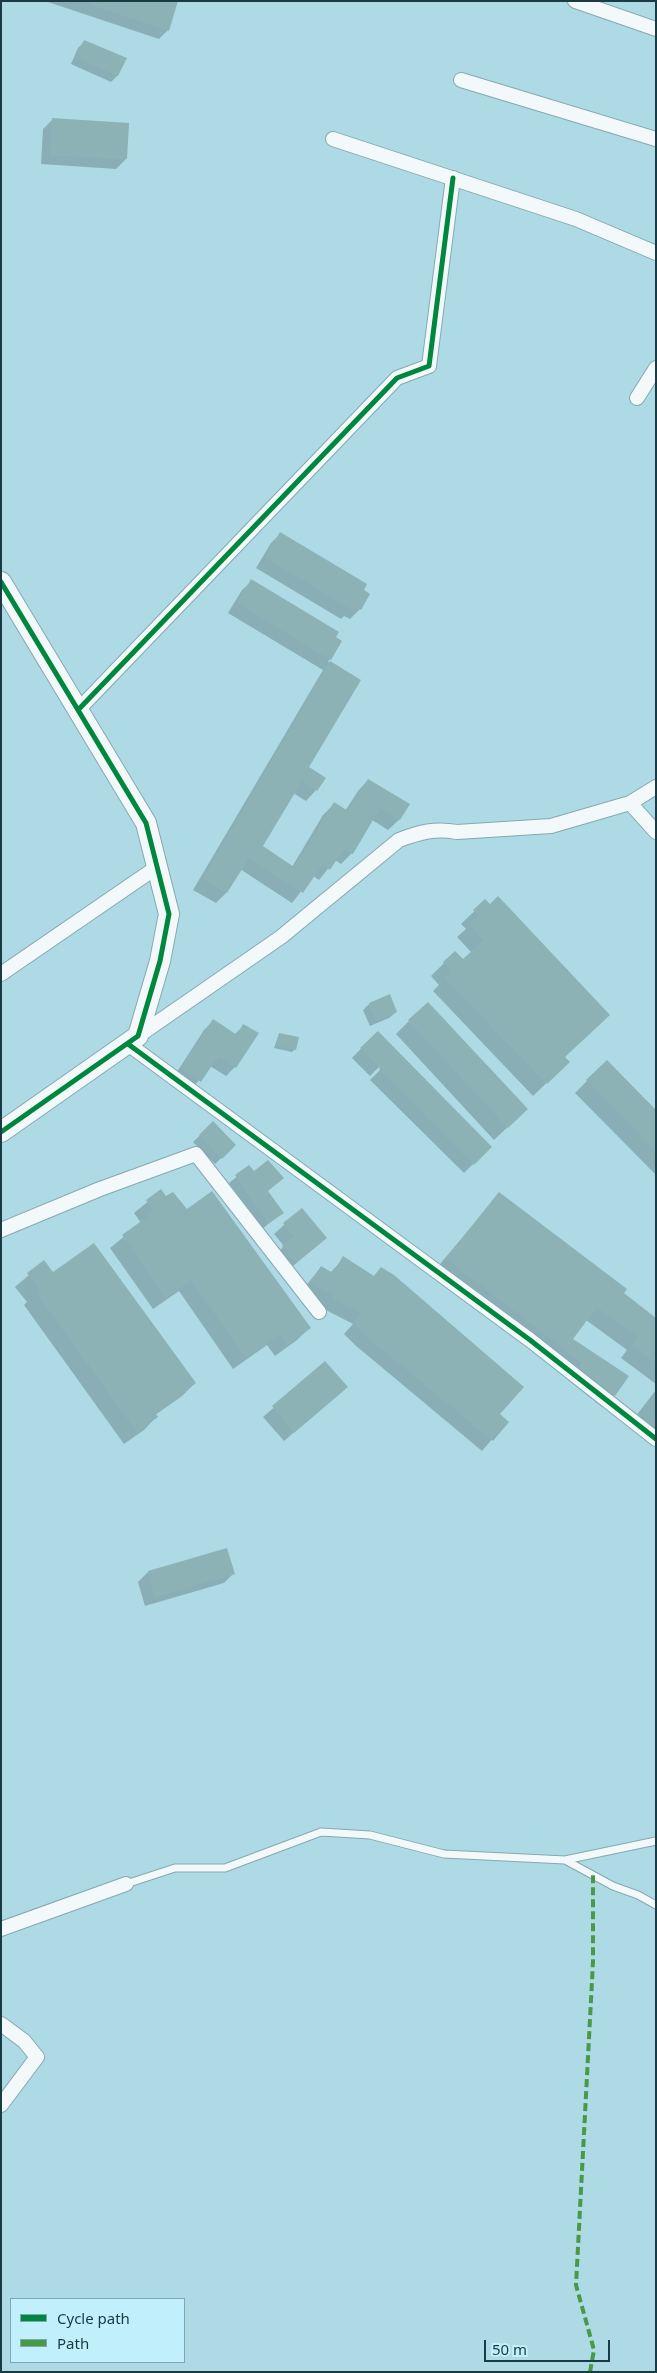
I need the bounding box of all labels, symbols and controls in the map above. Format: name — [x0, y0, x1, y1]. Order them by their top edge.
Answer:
legend — [10, 2298, 185, 2363]
text: Cycle path — [57, 2308, 130, 2328]
scale bar — [487, 2330, 613, 2362]
text: Path — [57, 2333, 89, 2353]
text: 50 m — [492, 2339, 527, 2359]

